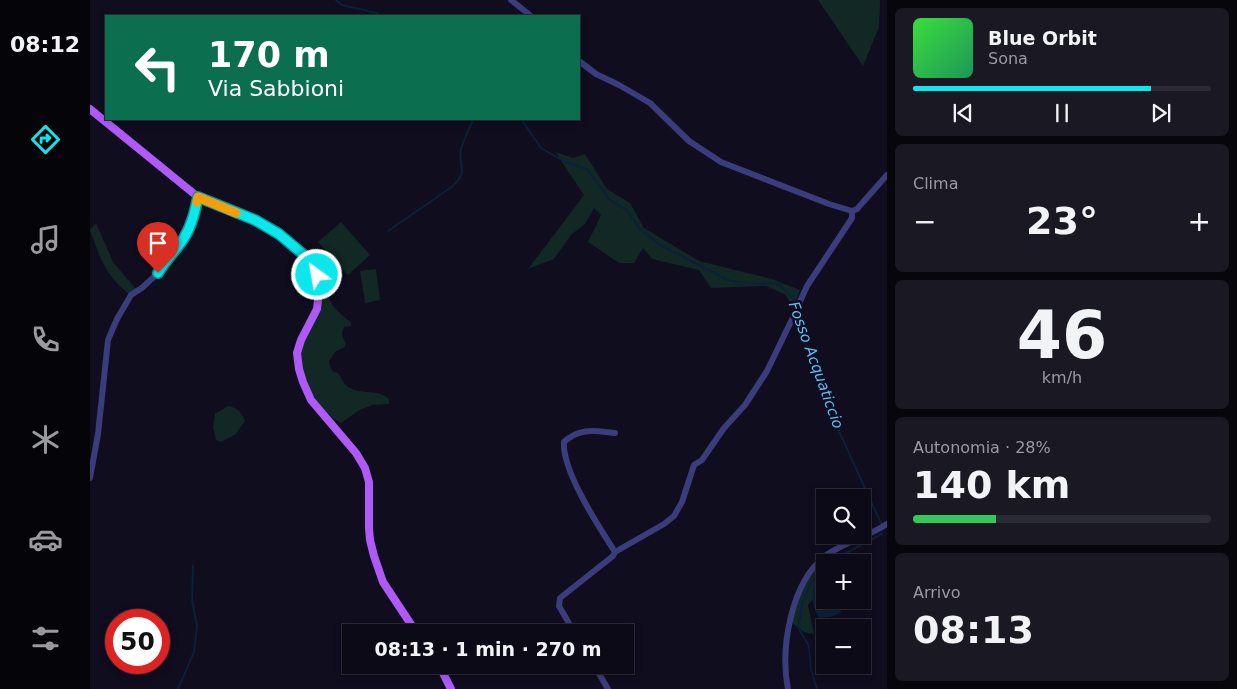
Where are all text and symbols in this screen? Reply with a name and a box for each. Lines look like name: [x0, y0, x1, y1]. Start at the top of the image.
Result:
text: Blue Orbit: [988, 27, 1097, 49]
text: 08:12: [10, 32, 80, 57]
icon: left: [125, 35, 190, 100]
text: 170 m: [208, 35, 330, 75]
text: Sona: [988, 49, 1028, 68]
text: Via Sabbioni: [208, 76, 344, 101]
icon: previous: [949, 99, 977, 127]
icon: pause: [1048, 99, 1076, 127]
icon: next: [1147, 99, 1175, 127]
icon: directions: [28, 122, 63, 157]
text: Clima: [913, 174, 958, 193]
text: 23°: [1026, 199, 1098, 243]
text: −: [913, 205, 936, 238]
text: +: [1188, 205, 1211, 238]
icon: music: [28, 222, 63, 257]
pin: [137, 222, 179, 273]
icon: arrive: [144, 229, 172, 257]
position arrow: [290, 248, 342, 300]
text: 46: [1017, 298, 1107, 373]
water label: Fosso Acquaticcio: [785, 299, 847, 431]
icon: phone: [28, 322, 63, 357]
text: km/h: [1042, 368, 1082, 387]
icon: climate: [28, 422, 63, 457]
text: Autonomia · 28%: [913, 438, 1051, 457]
text: 140 km: [913, 463, 1070, 507]
map controls: [816, 489, 871, 674]
button: search: [816, 489, 871, 544]
icon: car: [28, 522, 63, 557]
button: +: [816, 554, 871, 609]
text: Arrivo: [913, 583, 961, 602]
text: 08:13: [913, 608, 1034, 652]
speed limit sign: 50: [105, 609, 170, 674]
button: −: [816, 619, 871, 674]
icon: filters: [28, 621, 63, 656]
text: 08:13 · 1 min · 270 m: [374, 638, 602, 660]

